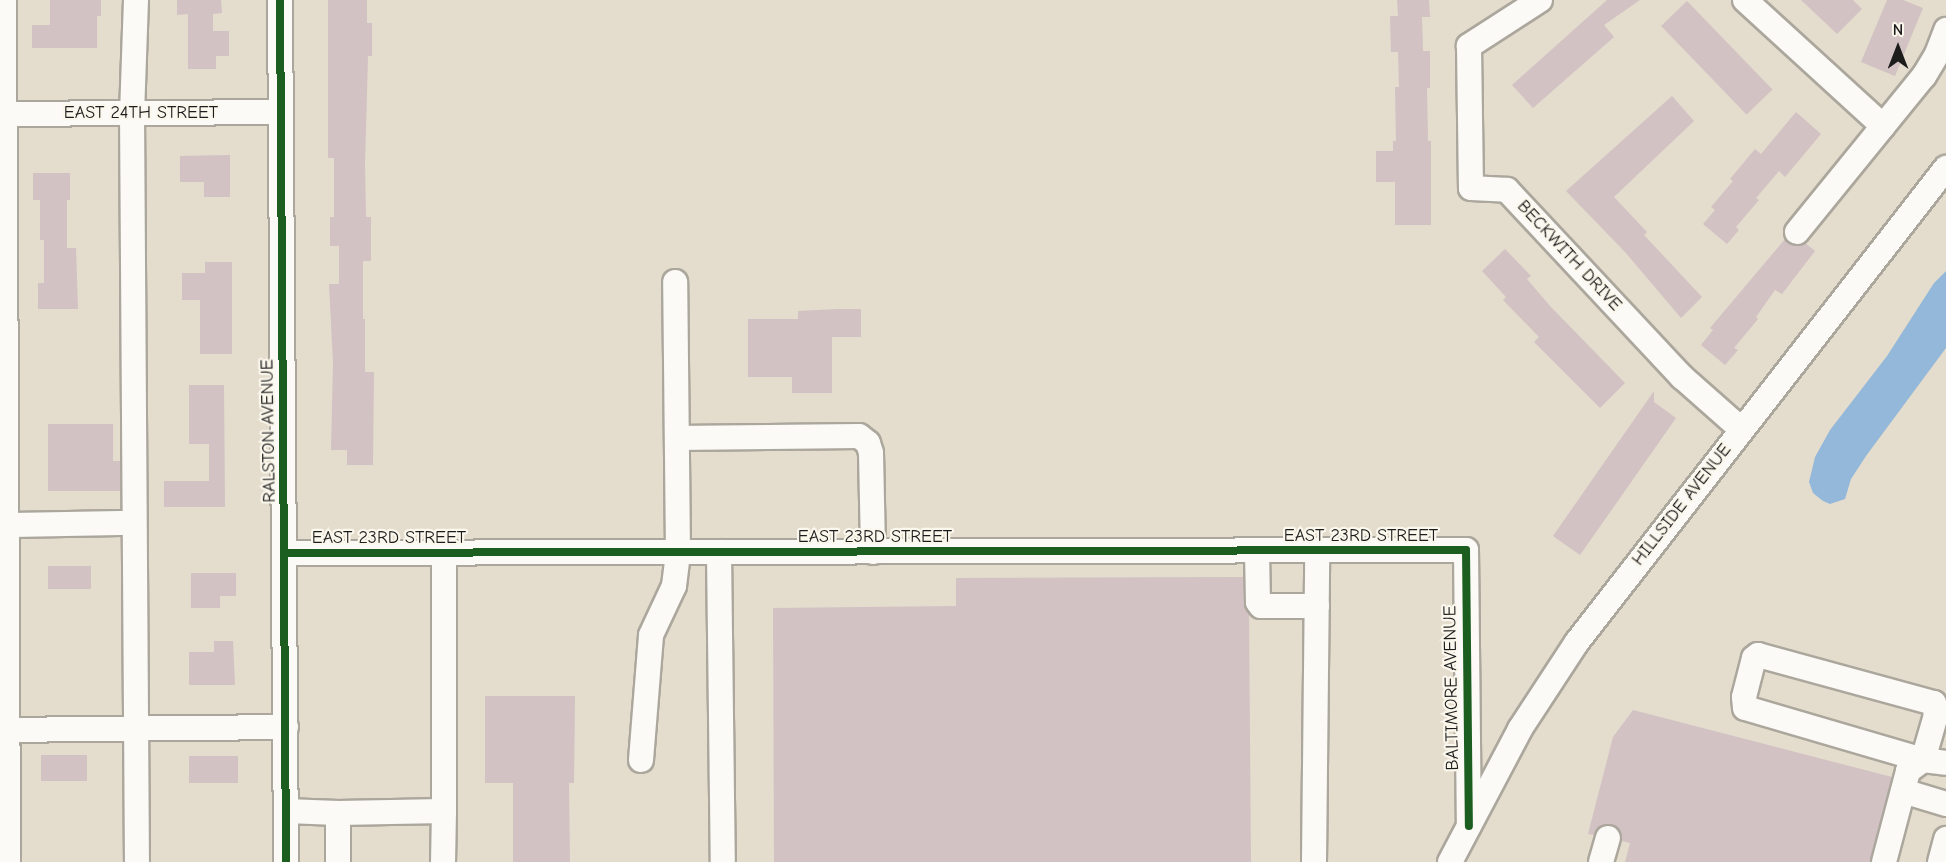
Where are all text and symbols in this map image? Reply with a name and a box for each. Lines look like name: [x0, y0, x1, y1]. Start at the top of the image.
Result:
north arrow: [1868, 18, 1928, 78]
text: N: [1893, 21, 1903, 39]
street label: EAST 24TH STREET: [64, 102, 218, 124]
street label: BECKWITH DRIVE: [1512, 196, 1626, 316]
street label: RALSTON AVENUE: [257, 359, 281, 503]
street label: HILLSIDE AVENUE: [1628, 440, 1736, 570]
street label: EAST 23RD STREET: [1284, 525, 1438, 547]
street label: EAST 23RD STREET: [798, 526, 952, 548]
street label: EAST 23RD STREET: [312, 527, 466, 549]
street label: BALTIMORE AVENUE: [1440, 605, 1464, 771]

